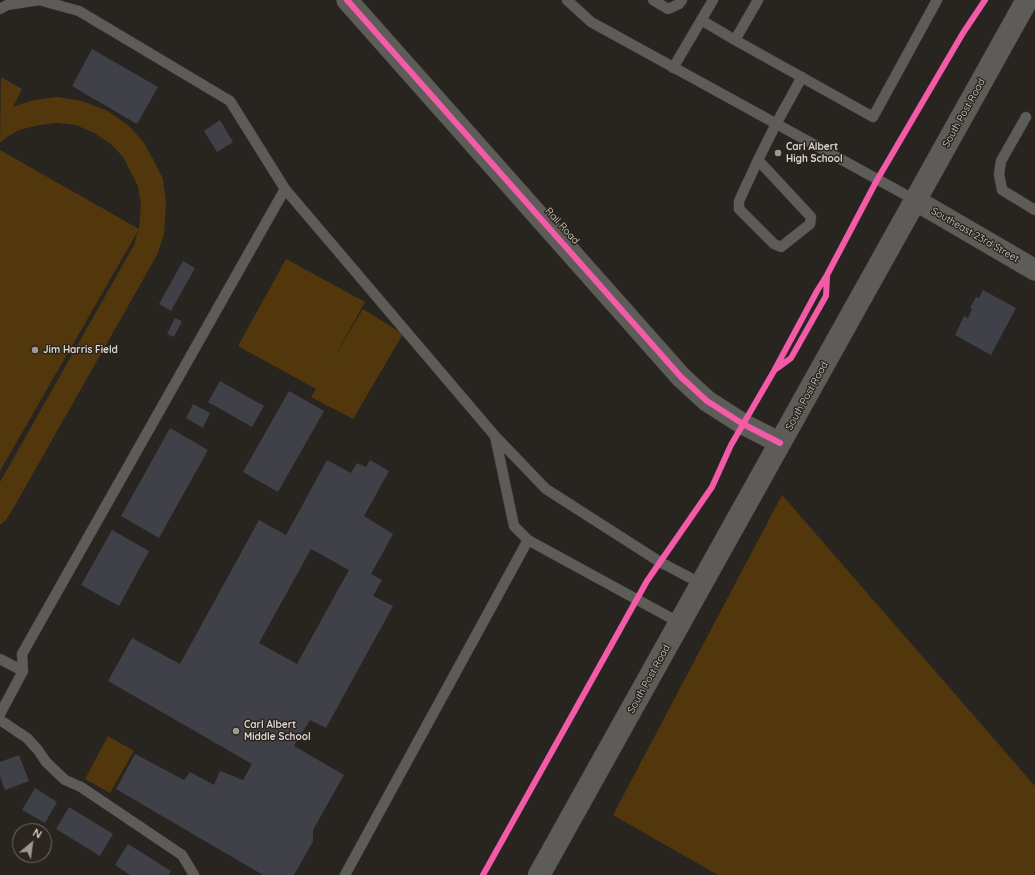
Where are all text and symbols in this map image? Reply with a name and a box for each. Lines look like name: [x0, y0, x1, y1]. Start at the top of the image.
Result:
street label: South Post Road: [940, 77, 988, 149]
place label: Carl Albert High School: [786, 141, 843, 164]
marker: Carl Albert High School: [773, 148, 783, 158]
street label: Rail Road: [543, 205, 581, 247]
street label: Southeast 23rd Street: [929, 205, 1021, 265]
place label: Jim Harris Field: [43, 344, 118, 356]
marker: Jim Harris Field: [30, 345, 40, 355]
street label: South Post Road: [783, 360, 831, 432]
street label: South Post Road: [625, 643, 673, 715]
place label: Carl Albert Middle School: [244, 719, 311, 742]
marker: Carl Albert Middle School: [231, 726, 241, 736]
north arrow: [12, 823, 52, 863]
text: N: [30, 825, 44, 841]

